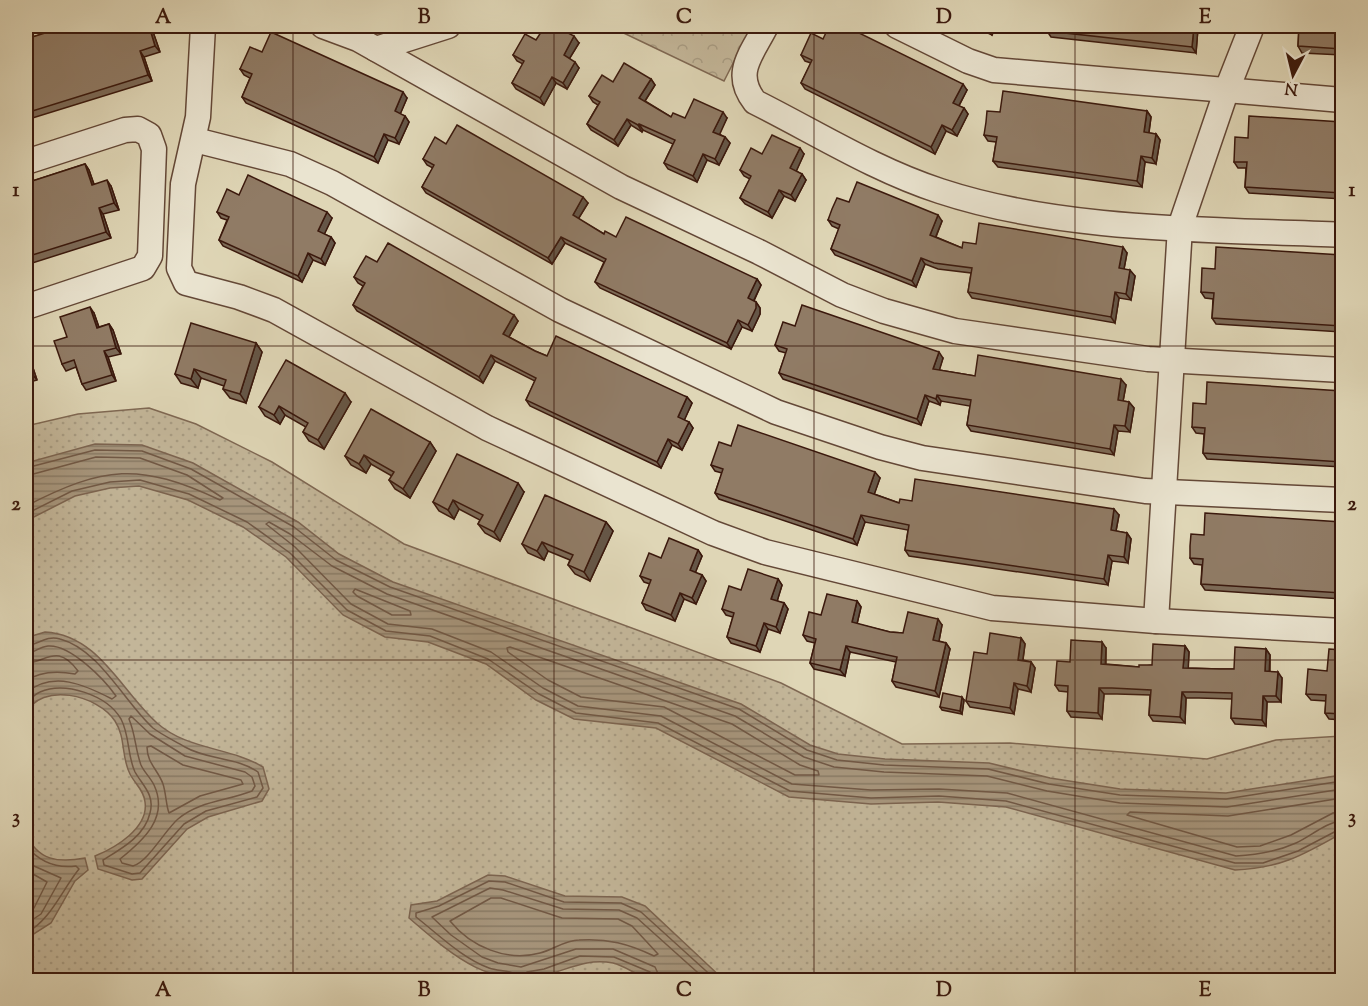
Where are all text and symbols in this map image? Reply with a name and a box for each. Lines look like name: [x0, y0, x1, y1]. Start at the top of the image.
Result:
text: A: [155, 4, 172, 33]
text: B: [418, 4, 431, 33]
text: C: [676, 4, 692, 33]
text: D: [936, 4, 952, 33]
text: E: [1199, 4, 1212, 33]
north arrow: [1263, 45, 1323, 105]
text: N: [1284, 75, 1299, 100]
text: 1: [13, 177, 20, 206]
text: 1: [1349, 177, 1356, 206]
text: 2: [11, 491, 21, 520]
text: 2: [1347, 491, 1357, 520]
text: 3: [12, 804, 20, 833]
text: 3: [1348, 804, 1356, 833]
text: A: [155, 977, 172, 1006]
text: B: [418, 977, 431, 1006]
text: C: [676, 977, 692, 1006]
text: D: [936, 977, 952, 1006]
text: E: [1199, 977, 1212, 1006]

